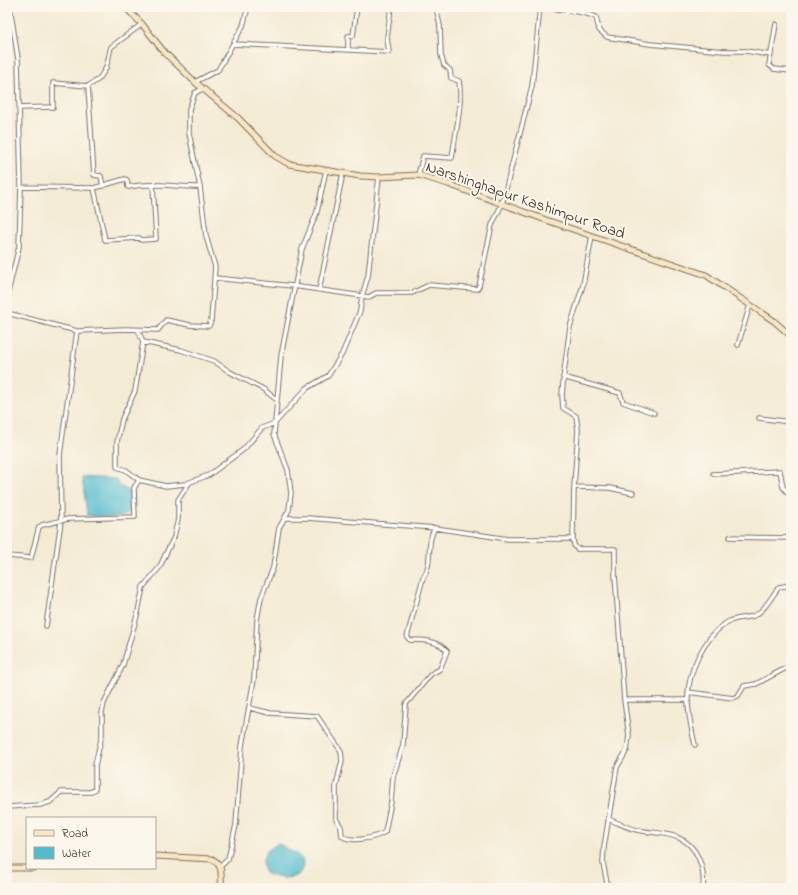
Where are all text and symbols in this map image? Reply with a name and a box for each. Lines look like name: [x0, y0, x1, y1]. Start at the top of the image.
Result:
street label: Narshinghapur Kashimpur Road: [422, 155, 628, 246]
legend: [26, 817, 156, 869]
text: Road: [62, 825, 88, 843]
text: Water: [62, 845, 91, 863]

